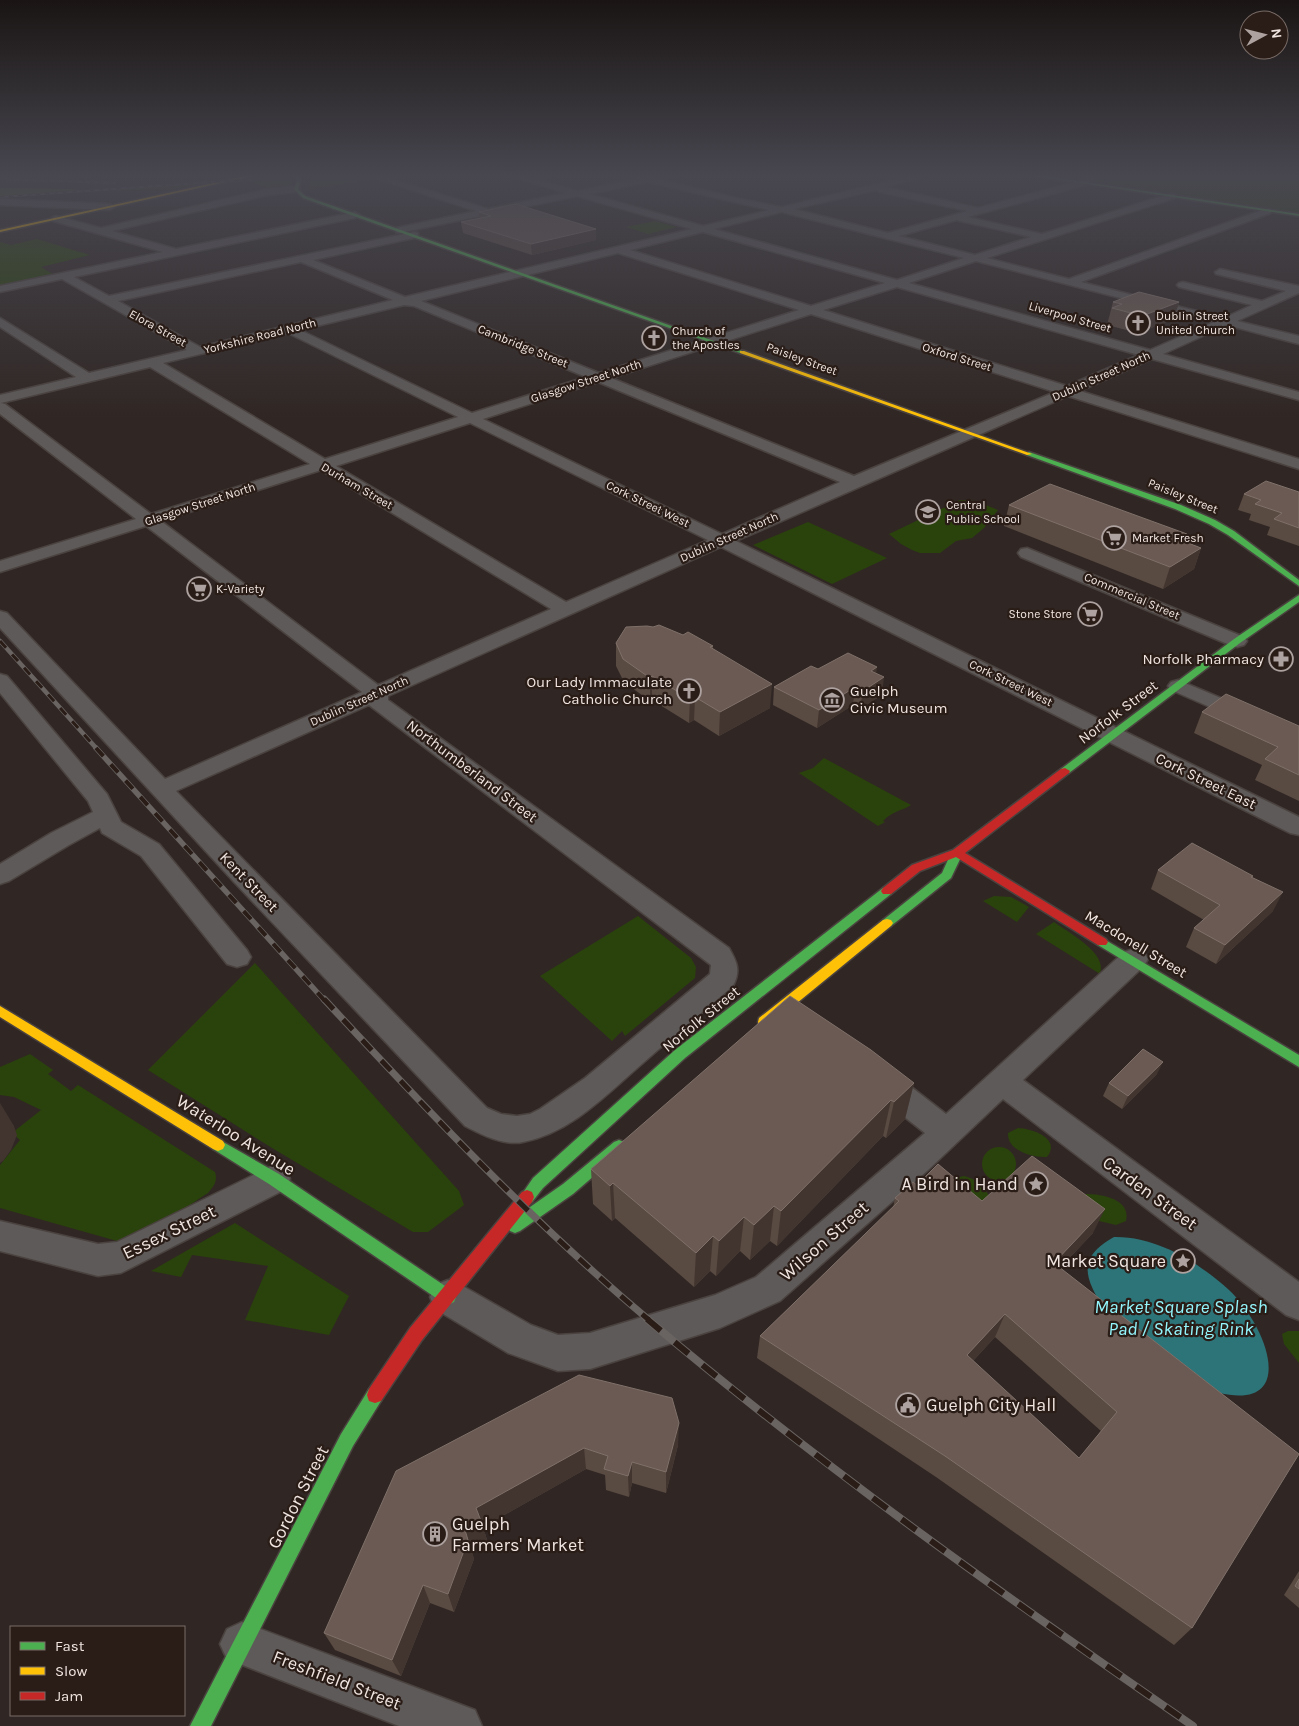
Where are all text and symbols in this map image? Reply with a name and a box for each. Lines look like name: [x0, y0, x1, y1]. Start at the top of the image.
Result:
north arrow: [1239, 10, 1289, 60]
text: N: [1267, 27, 1285, 39]
street label: Liverpool Street: [1027, 299, 1113, 336]
street label: Elora Street: [127, 307, 190, 350]
place label: Dublin Street United Church: [1156, 309, 1235, 337]
church icon: Dublin Street United Church: [1125, 310, 1151, 336]
street label: Yorkshire Road North: [202, 315, 318, 357]
street label: Cambridge Street: [476, 322, 571, 371]
place label: Church of the Apostles: [672, 324, 740, 352]
church icon: Church of the Apostles: [641, 325, 667, 351]
street label: Paisley Street: [765, 340, 840, 378]
street label: Oxford Street: [921, 340, 994, 374]
street label: Dublin Street North: [1050, 348, 1152, 404]
street label: Glasgow Street North: [529, 356, 643, 406]
street label: Durham Street: [319, 460, 396, 512]
street label: Paisley Street: [1146, 476, 1220, 517]
street label: Cork Street West: [604, 478, 692, 530]
street label: Glasgow Street North: [143, 479, 257, 529]
place label: Central Public School: [946, 498, 1020, 526]
school or university icon: Central Public School: [915, 499, 941, 525]
street label: Dublin Street North: [678, 509, 780, 565]
supermarket icon: Market Fresh: [1101, 525, 1127, 551]
place label: Market Fresh: [1132, 531, 1204, 545]
street label: Commercial Street: [1082, 570, 1182, 623]
supermarket icon: K-Variety: [186, 576, 212, 602]
place label: K-Variety: [216, 582, 265, 596]
supermarket icon: Stone Store: [1077, 601, 1103, 627]
place label: Stone Store: [1009, 607, 1072, 621]
pharmacy icon: Norfolk Pharmacy: [1268, 646, 1294, 672]
place label: Norfolk Pharmacy: [1143, 650, 1264, 668]
street label: Cork Street West: [967, 657, 1055, 709]
street label: Dublin Street North: [308, 673, 410, 729]
place label: Our Lady Immaculate Catholic Church: [526, 673, 672, 708]
street label: Norfolk Street: [1075, 676, 1161, 748]
church icon: Our Lady Immaculate Catholic Church: [676, 678, 702, 704]
place label: Guelph Civic Museum: [850, 682, 947, 717]
museum icon: Guelph Civic Museum: [819, 687, 845, 713]
street label: Northumberland Street: [403, 716, 541, 826]
street label: Cork Street East: [1153, 749, 1260, 813]
street label: Kent Street: [216, 848, 282, 916]
street label: Macdonell Street: [1082, 906, 1191, 982]
street label: Norfolk Street: [659, 982, 744, 1056]
street label: Waterloo Avenue: [172, 1090, 300, 1180]
street label: Carden Street: [1098, 1151, 1202, 1235]
place icon: A Bird in Hand: [1023, 1171, 1049, 1197]
place label: A Bird in Hand: [901, 1173, 1018, 1195]
street label: Wilson Street: [775, 1196, 873, 1285]
street label: Essex Street: [119, 1200, 219, 1264]
place icon: Market Square: [1170, 1248, 1196, 1274]
place label: Market Square: [1046, 1250, 1166, 1272]
water label: Market Square Splash Pad / Skating Rink: [1094, 1296, 1268, 1340]
public building icon: Guelph City Hall: [895, 1392, 921, 1418]
place label: Guelph City Hall: [926, 1394, 1056, 1416]
street label: Gordon Street: [263, 1441, 334, 1552]
place label: Guelph Farmers' Market: [452, 1513, 584, 1556]
building icon: Guelph Farmers' Market: [422, 1521, 448, 1547]
legend: [10, 1626, 185, 1716]
text: Fast: [55, 1637, 85, 1655]
street label: Freshfield Street: [270, 1645, 404, 1715]
text: Slow: [55, 1662, 87, 1680]
text: Jam: [55, 1687, 83, 1705]

